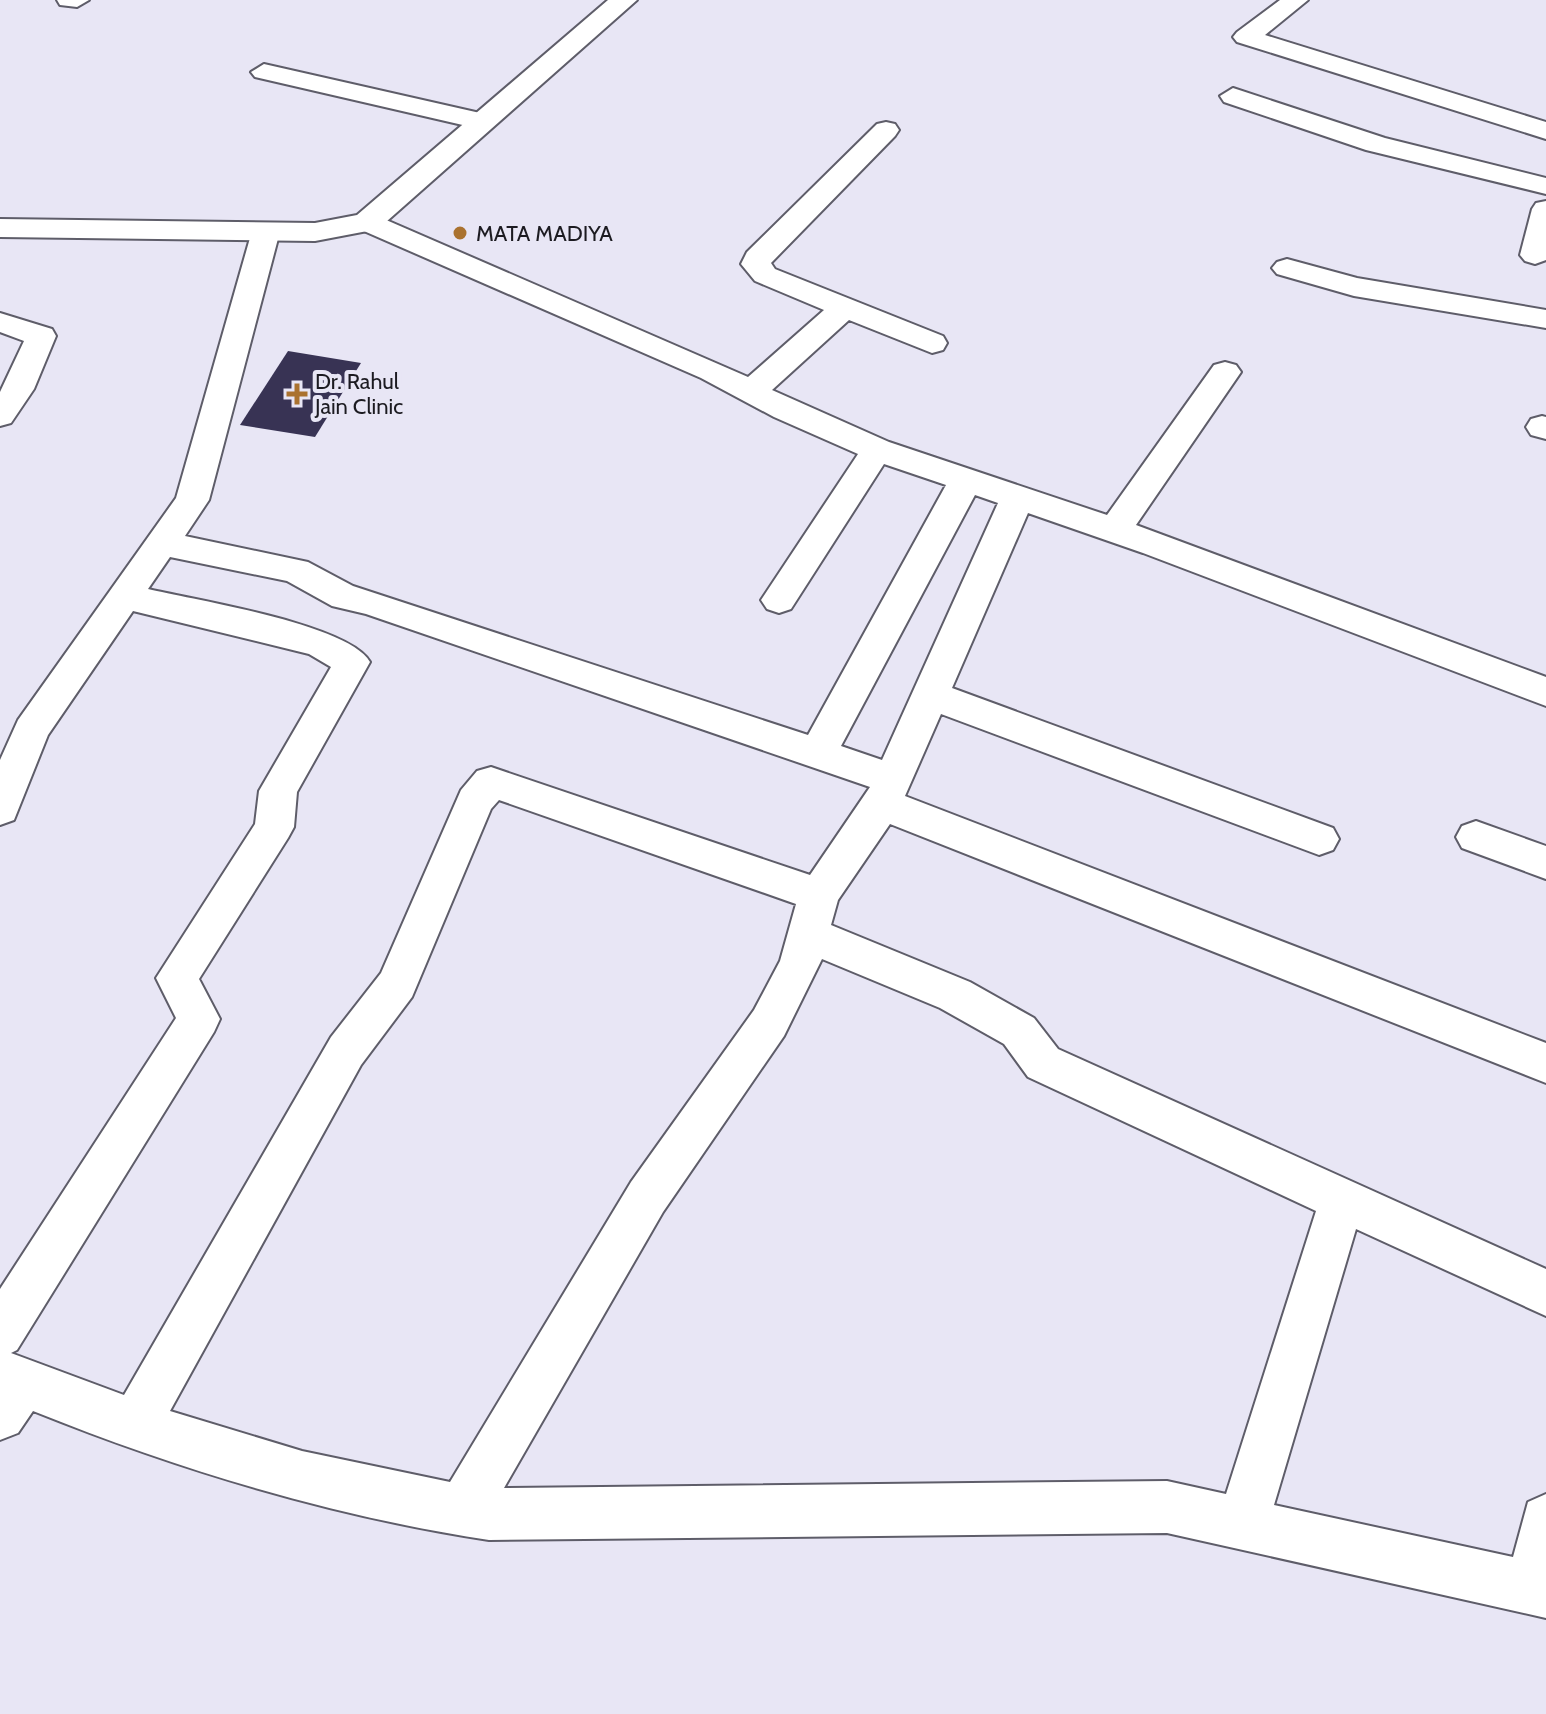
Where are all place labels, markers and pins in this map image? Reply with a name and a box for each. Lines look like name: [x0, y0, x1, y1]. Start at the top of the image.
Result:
place label: MATA MADIYA: [476, 220, 613, 247]
marker: MATA MADIYA: [451, 224, 469, 242]
place label: Dr. Rahul Jain Clinic: [314, 368, 403, 420]
marker: Dr. Rahul Jain Clinic: [286, 383, 308, 405]

